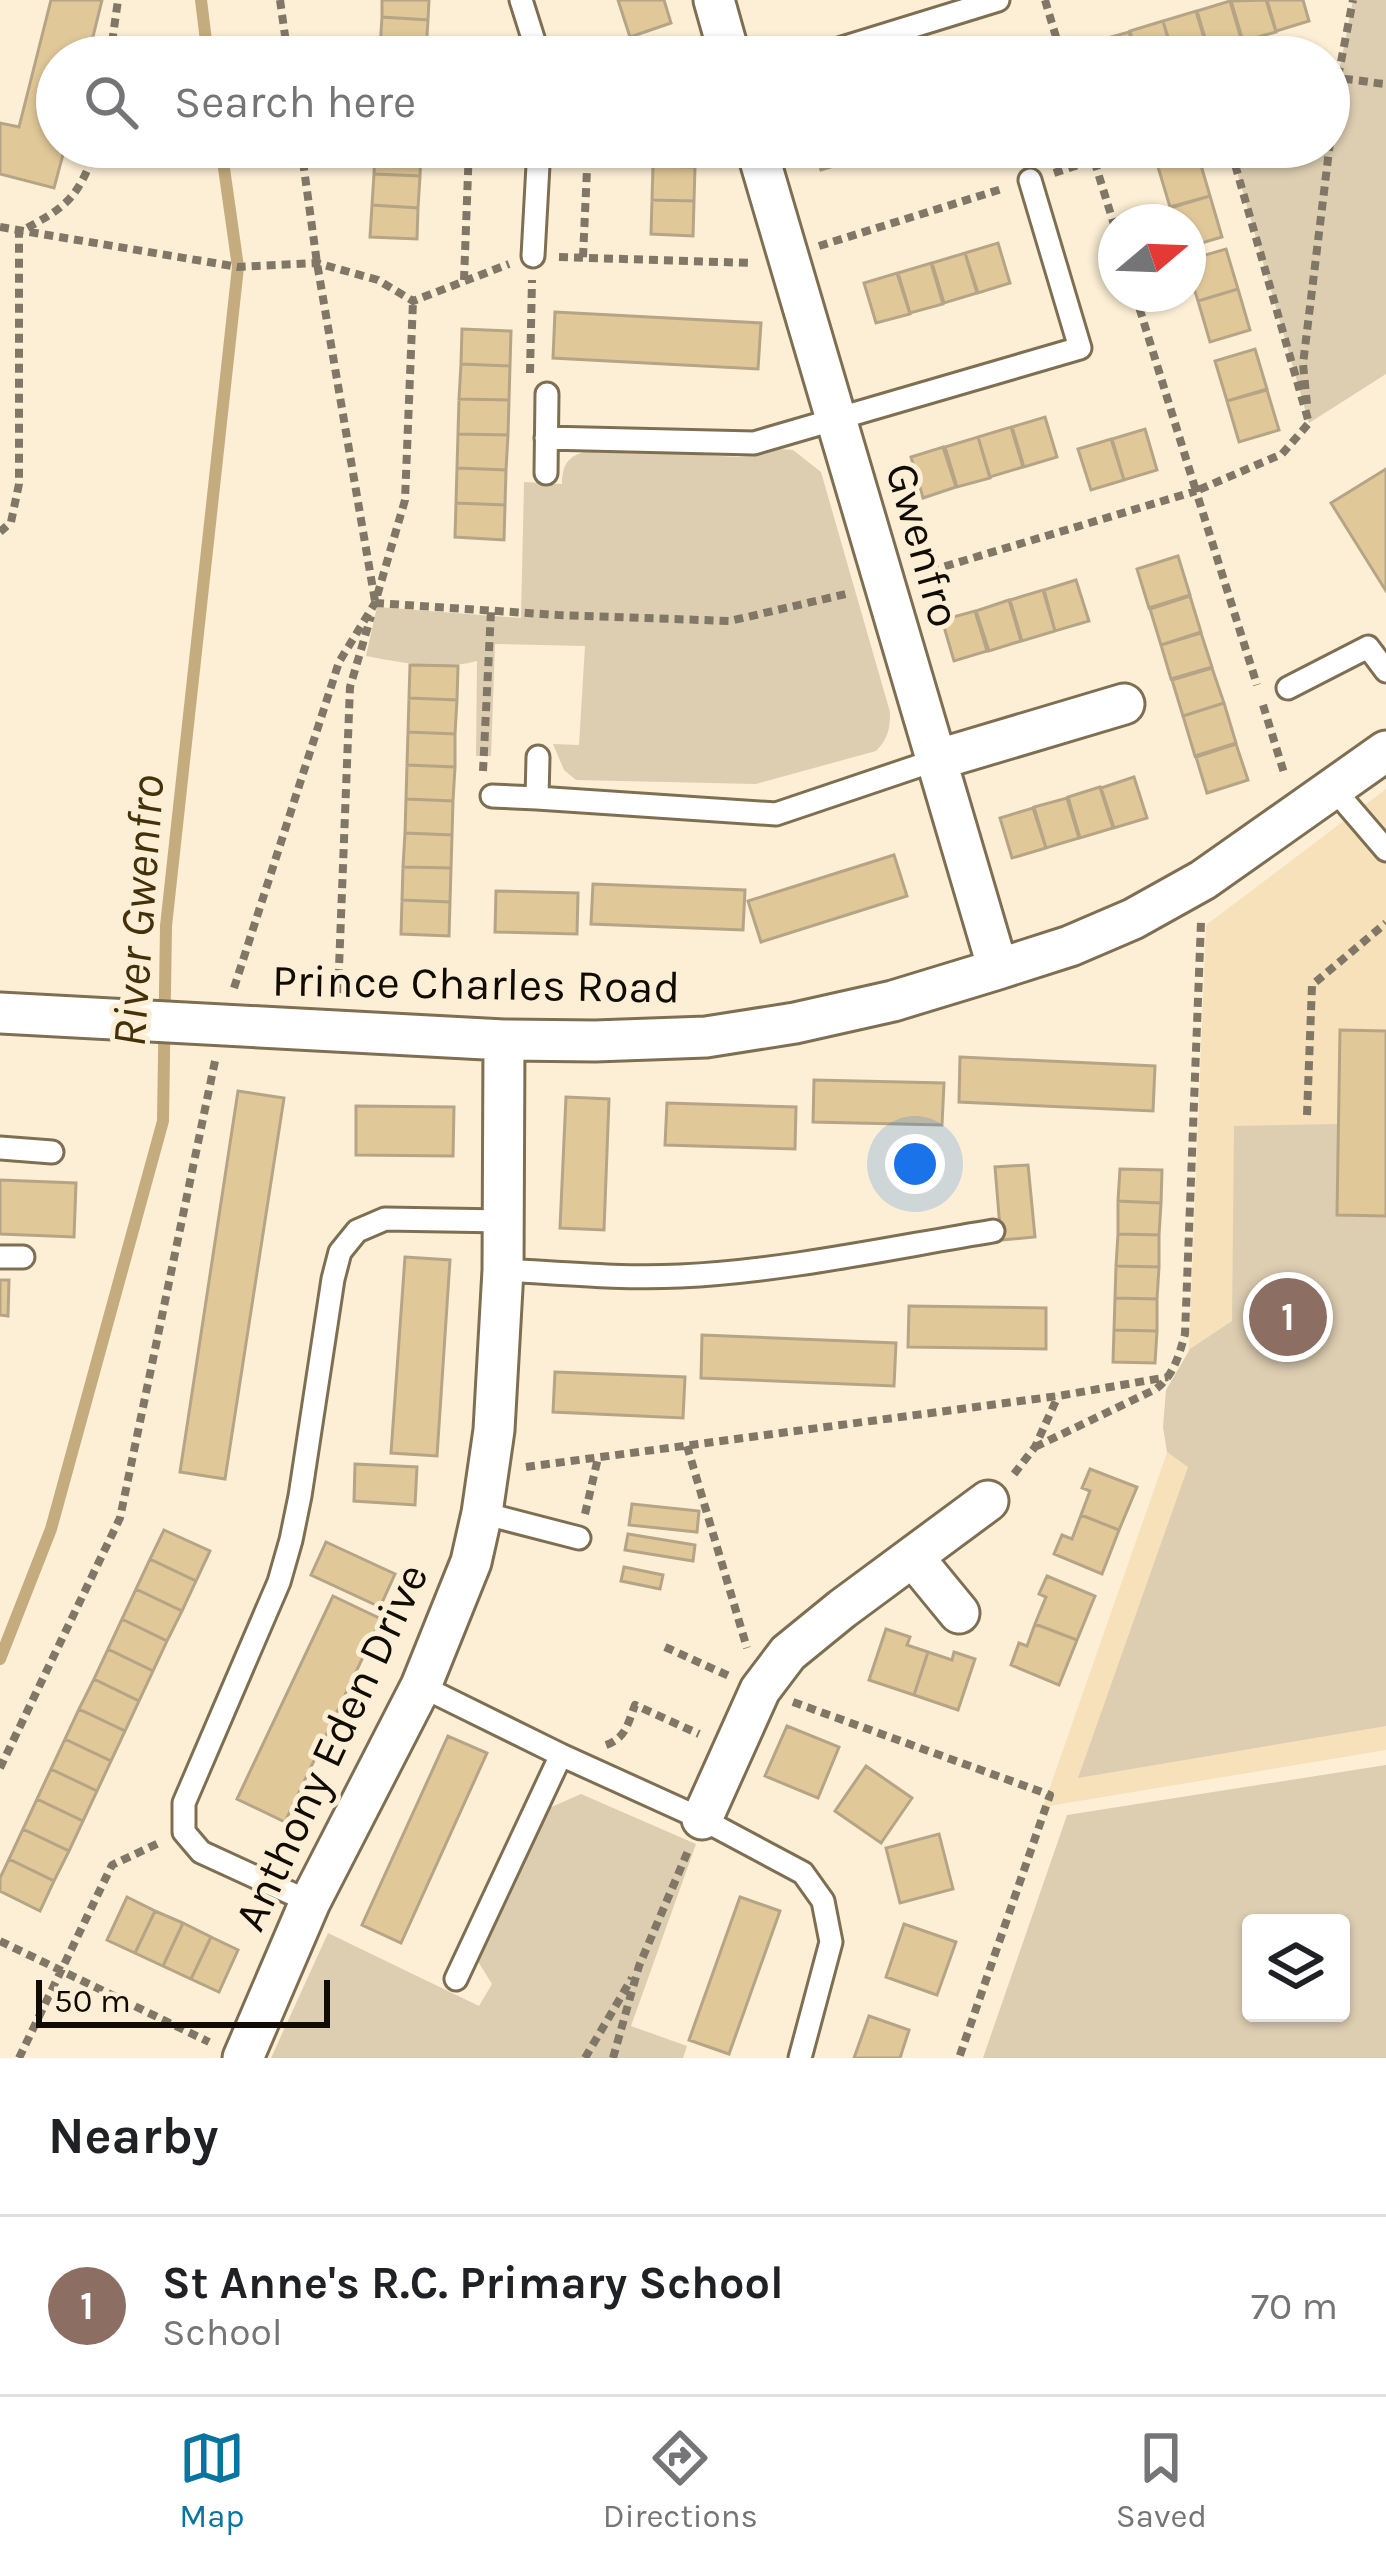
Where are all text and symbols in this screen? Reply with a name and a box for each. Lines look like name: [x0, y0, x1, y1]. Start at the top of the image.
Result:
search box: [36, 36, 1350, 168]
icon: search: [78, 69, 144, 135]
text: Search here: [174, 76, 416, 128]
north arrow: [1098, 204, 1206, 312]
street label: Gwenfro: [875, 457, 971, 633]
water label: River Gwenfro: [101, 773, 175, 1049]
street label: Prince Charles Road: [271, 954, 681, 1014]
your location: [885, 1134, 945, 1194]
pin: 1: [1249, 1272, 1327, 1362]
street label: Anthony Eden Drive: [223, 1555, 440, 1939]
map controls: [1242, 1914, 1350, 2022]
button: layers: [1242, 1914, 1350, 2022]
scale bar: [36, 1974, 330, 2027]
text: 50 m: [54, 1982, 131, 2020]
text: Nearby: [48, 2106, 218, 2166]
text: St Anne's R.C. Primary School: [162, 2257, 784, 2309]
text: 1: [80, 2283, 94, 2329]
text: 70 m: [1251, 2283, 1338, 2329]
text: School: [162, 2309, 283, 2355]
tab: Map: [179, 2425, 245, 2535]
tab: Directions: [603, 2425, 758, 2535]
tab: Saved: [1116, 2425, 1207, 2535]

